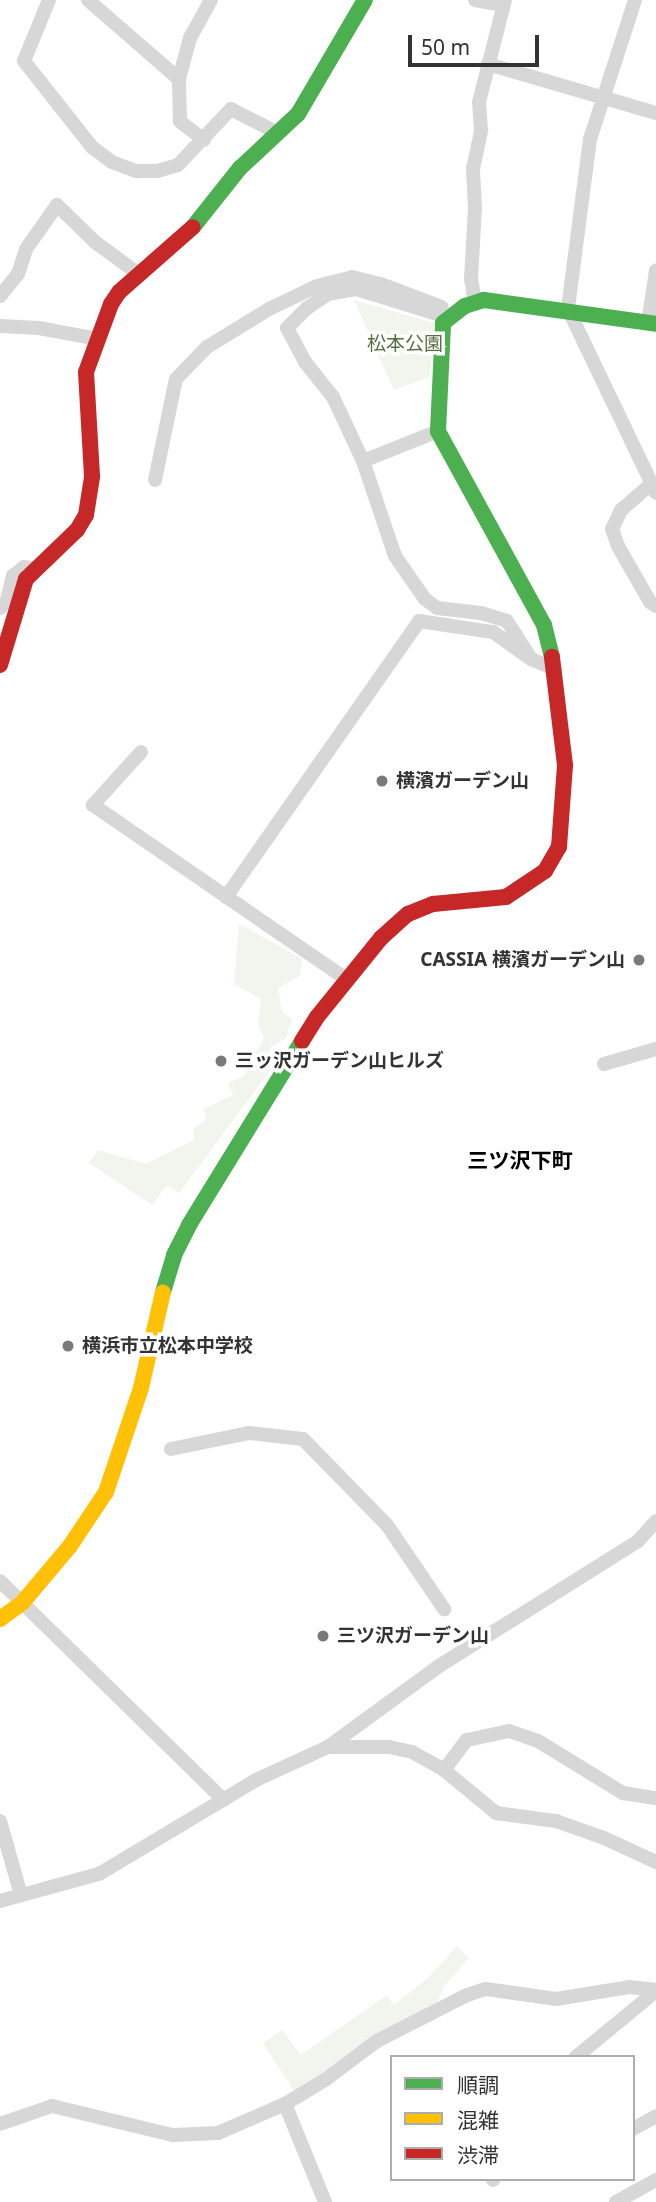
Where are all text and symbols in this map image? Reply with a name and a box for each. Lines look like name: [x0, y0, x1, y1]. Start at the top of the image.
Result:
scale bar: [411, 21, 542, 65]
text: 50 m: [421, 33, 470, 61]
park label: 松本公園: [367, 333, 443, 355]
place label: 横濱ガーデン山: [396, 770, 529, 792]
marker: 横濱ガーデン山: [374, 773, 390, 789]
place label: CASSIA 横濱ガーデン山: [420, 949, 625, 971]
marker: CASSIA 横濱ガーデン山: [631, 952, 647, 968]
place label: 三ッ沢ガーデン山ヒルズ: [235, 1050, 444, 1072]
marker: 三ッ沢ガーデン山ヒルズ: [213, 1053, 229, 1069]
district label: 三ツ沢下町: [468, 1147, 572, 1173]
place label: 横浜市立松本中学校: [82, 1335, 253, 1357]
marker: 横浜市立松本中学校: [60, 1338, 76, 1354]
place label: 三ツ沢ガーデン山: [337, 1625, 489, 1647]
marker: 三ツ沢ガーデン山: [315, 1628, 331, 1644]
legend: [390, 2055, 635, 2181]
text: 順調: [457, 2071, 499, 2099]
text: 混雑: [457, 2106, 499, 2134]
text: 渋滞: [457, 2141, 499, 2169]

